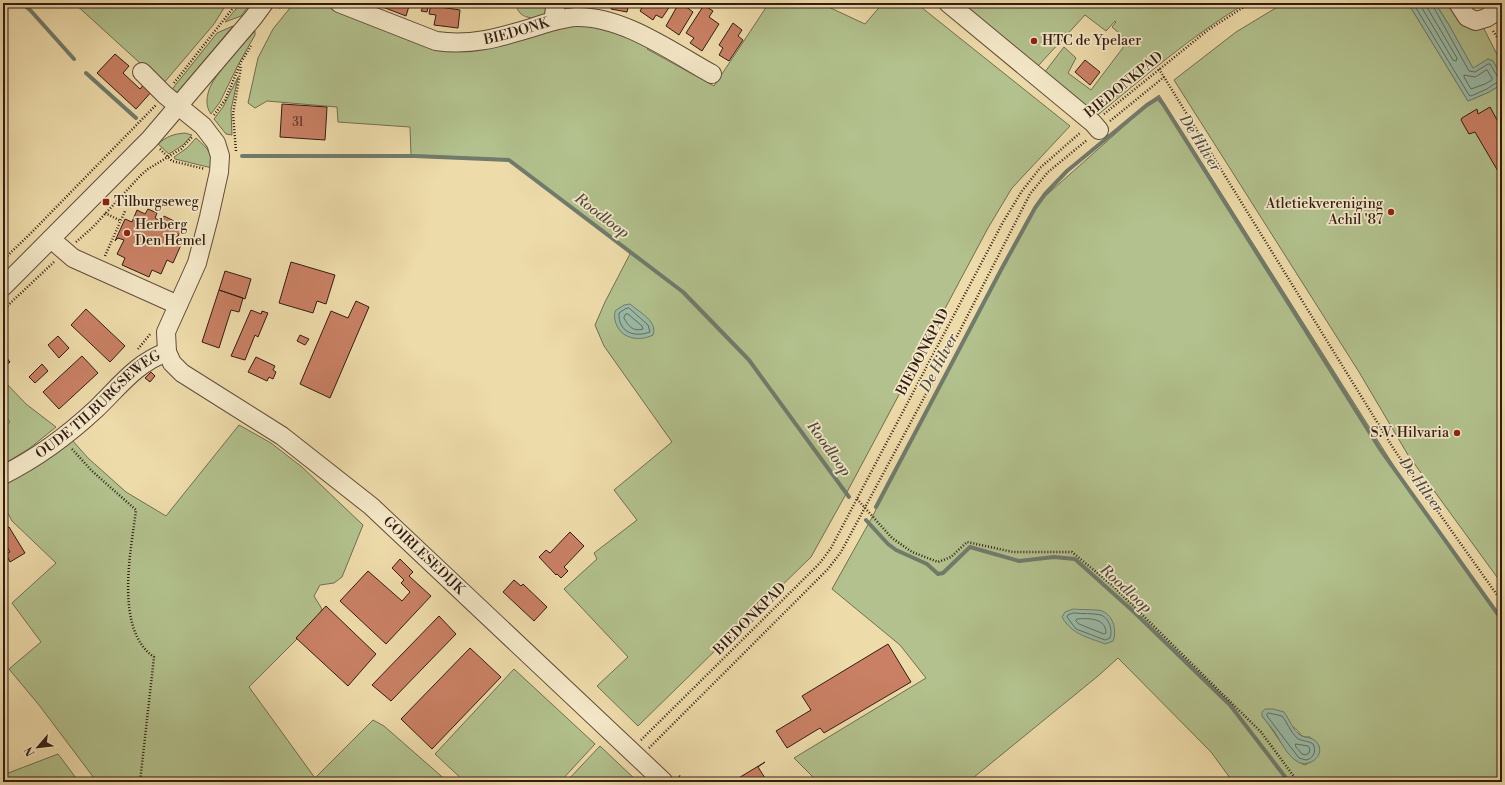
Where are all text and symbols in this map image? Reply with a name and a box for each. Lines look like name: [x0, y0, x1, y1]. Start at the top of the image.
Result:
street label: BIEDONK: [481, 13, 552, 49]
place label: HTC de Ypelaer: [1042, 32, 1141, 50]
marker: HTC de Ypelaer: [1029, 36, 1039, 46]
street label: BIEDONKPAD: [1080, 48, 1167, 123]
water label: De Hilver: [1175, 110, 1225, 175]
house number: 31: [292, 115, 305, 130]
water label: Roodloop: [570, 189, 633, 243]
place label: Tilburgseweg: [114, 193, 199, 211]
place label: Atletiekvereniging Achil '87: [1265, 195, 1384, 229]
marker: Tilburgseweg: [101, 197, 111, 207]
marker: Atletiekvereniging Achil '87: [1386, 207, 1396, 217]
place label: Herberg Den Hemel: [135, 216, 206, 250]
marker: Herberg Den Hemel: [122, 228, 132, 238]
street label: BIEDONKPAD: [892, 305, 953, 399]
water label: De Hilver: [915, 330, 963, 396]
street label: OUDE TILBURGSEWEG: [32, 347, 164, 463]
water label: Roodloop: [802, 417, 855, 480]
place label: S.V. Hilvaria: [1371, 424, 1450, 442]
marker: S.V. Hilvaria: [1452, 428, 1462, 438]
water label: De Hilver: [1394, 453, 1448, 517]
street label: GOIRLESEDIJK: [379, 513, 469, 599]
water label: Roodloop: [1095, 560, 1156, 617]
street label: BIEDONKPAD: [709, 579, 790, 660]
north arrow: [18, 727, 58, 767]
text: N: [22, 744, 38, 758]

